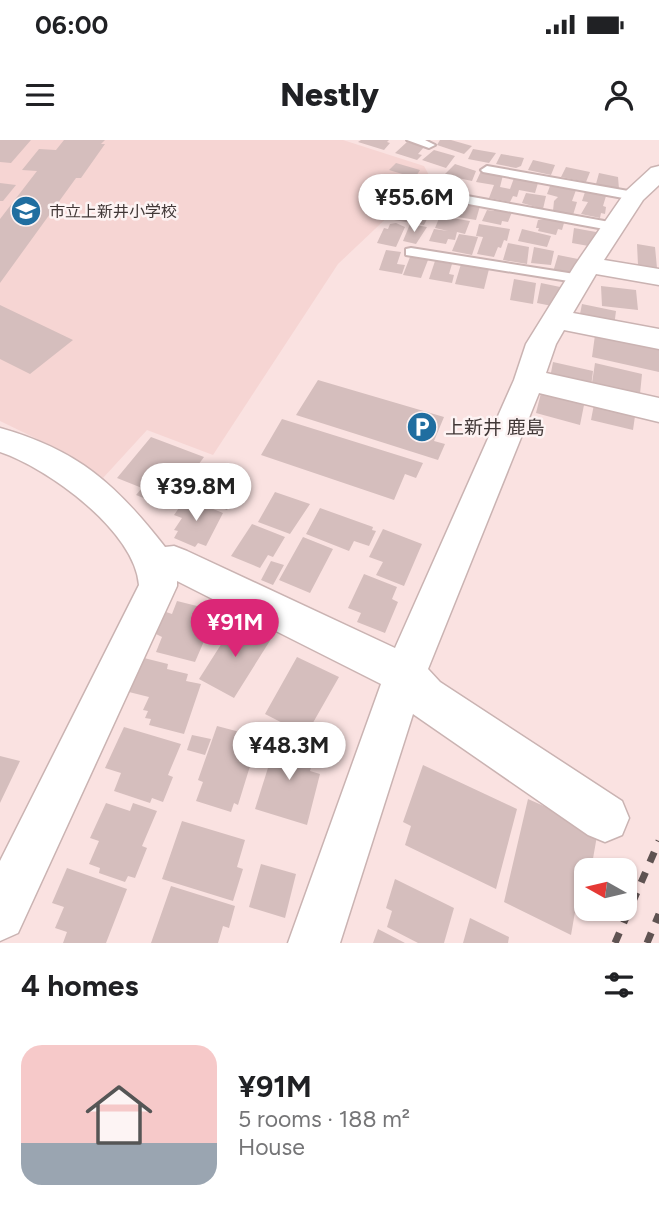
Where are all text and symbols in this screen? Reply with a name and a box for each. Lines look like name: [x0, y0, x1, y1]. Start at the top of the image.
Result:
text: 06:00: [35, 9, 108, 41]
icon: menu: [21, 76, 59, 114]
text: Nestly: [280, 76, 379, 114]
icon: person: [600, 76, 638, 114]
pin: ¥55.6M: [357, 174, 471, 234]
text: ¥55.6M: [374, 183, 454, 211]
school or university icon: 市立上新井小学校: [9, 194, 43, 228]
place label: 市立上新井小学校: [49, 202, 177, 221]
parking icon: 上新井 鹿島: [405, 410, 439, 444]
place label: 上新井 鹿島: [445, 416, 545, 439]
pin: ¥39.8M: [139, 464, 253, 523]
text: ¥39.8M: [156, 472, 236, 500]
pin: ¥91M: [194, 600, 276, 659]
text: ¥91M: [207, 608, 263, 636]
pin: ¥48.3M: [232, 722, 346, 782]
text: ¥48.3M: [249, 731, 329, 759]
north arrow: [574, 858, 637, 920]
map controls: [574, 858, 637, 921]
icon: filters: [600, 966, 638, 1004]
text: 4 homes: [21, 967, 138, 1004]
text: ¥91M: [238, 1068, 312, 1105]
icon: home: [77, 1073, 161, 1157]
text: 5 rooms · 188 m²: [238, 1105, 410, 1133]
text: House: [238, 1133, 305, 1161]

